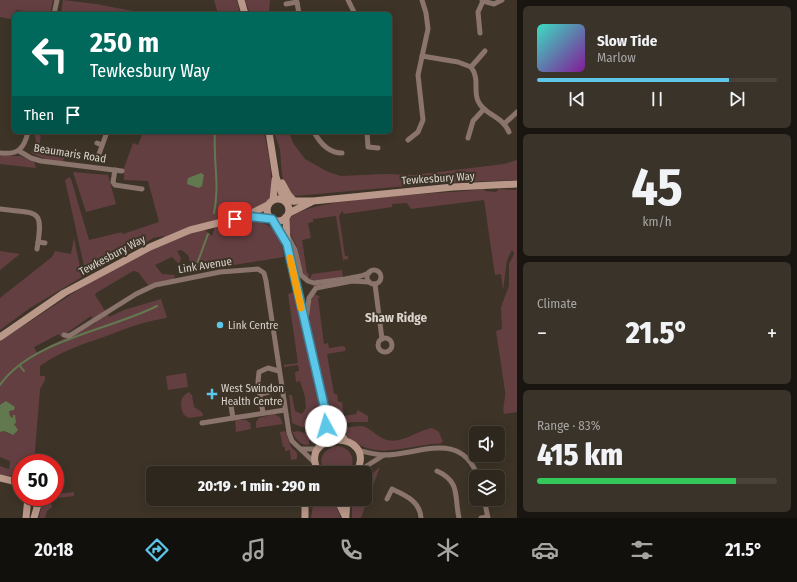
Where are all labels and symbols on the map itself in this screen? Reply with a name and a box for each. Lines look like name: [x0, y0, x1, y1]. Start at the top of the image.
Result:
street label: Beaumaris Road: [33, 141, 107, 166]
street label: Tewkesbury Way: [401, 169, 475, 188]
pin: [218, 202, 252, 236]
street label: Tewkesbury Way: [77, 232, 148, 278]
street label: Link Avenue: [177, 255, 233, 276]
district label: Shaw Ridge: [365, 310, 427, 325]
place label: Link Centre: [228, 319, 278, 332]
marker: Link Centre: [215, 320, 225, 330]
place label: West Swindon Health Centre: [221, 382, 284, 408]
marker: West Swindon Health Centre: [206, 388, 218, 400]
position arrow: [305, 405, 347, 447]
speed limit sign: 50: [12, 454, 64, 506]

